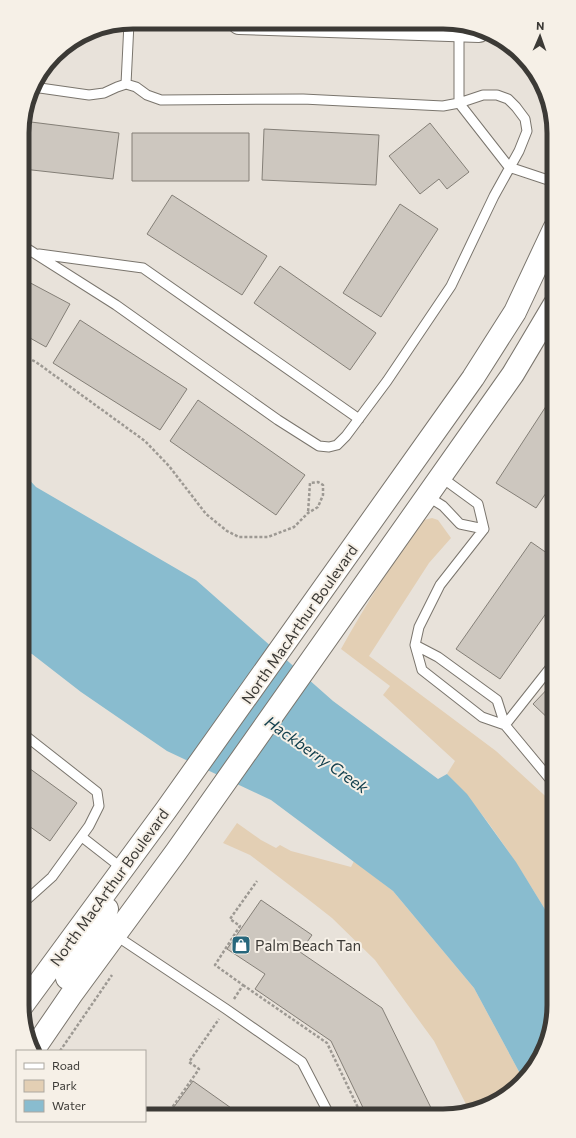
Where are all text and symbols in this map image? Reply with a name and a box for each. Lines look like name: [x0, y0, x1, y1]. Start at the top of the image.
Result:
north arrow: [520, 16, 560, 56]
text: N: [536, 19, 545, 32]
street label: North MacArthur Boulevard: [237, 541, 361, 707]
water label: Hackberry Creek: [262, 711, 373, 797]
street label: North MacArthur Boulevard: [46, 805, 172, 969]
shop icon: Palm Beach Tan: [230, 934, 252, 956]
place label: Palm Beach Tan: [255, 936, 361, 954]
legend: [16, 1050, 146, 1122]
text: Road: [52, 1058, 80, 1072]
text: Park: [52, 1078, 78, 1092]
text: Water: [52, 1098, 86, 1112]

